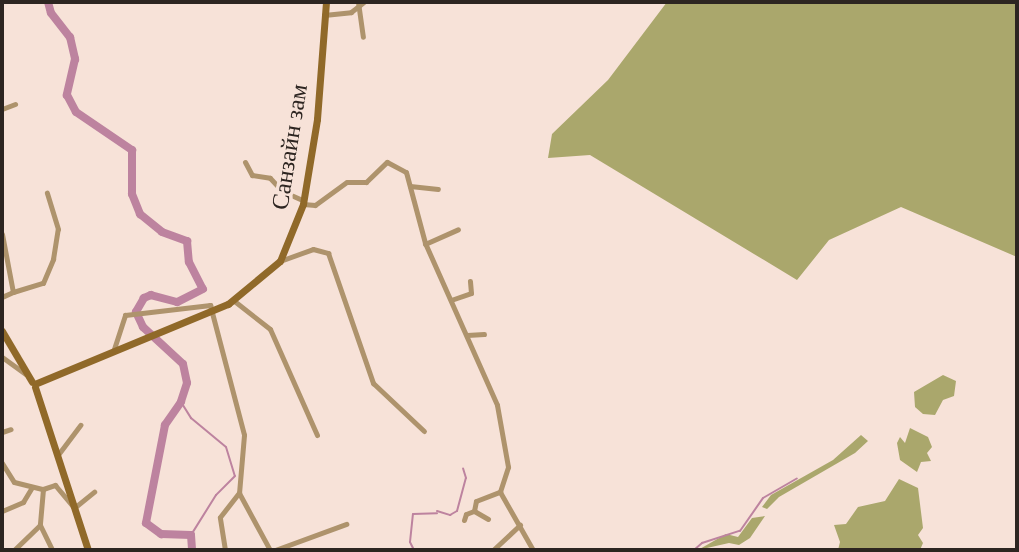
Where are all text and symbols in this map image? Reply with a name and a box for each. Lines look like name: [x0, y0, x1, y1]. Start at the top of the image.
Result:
street label: Санзайн зам: [266, 82, 314, 212]

